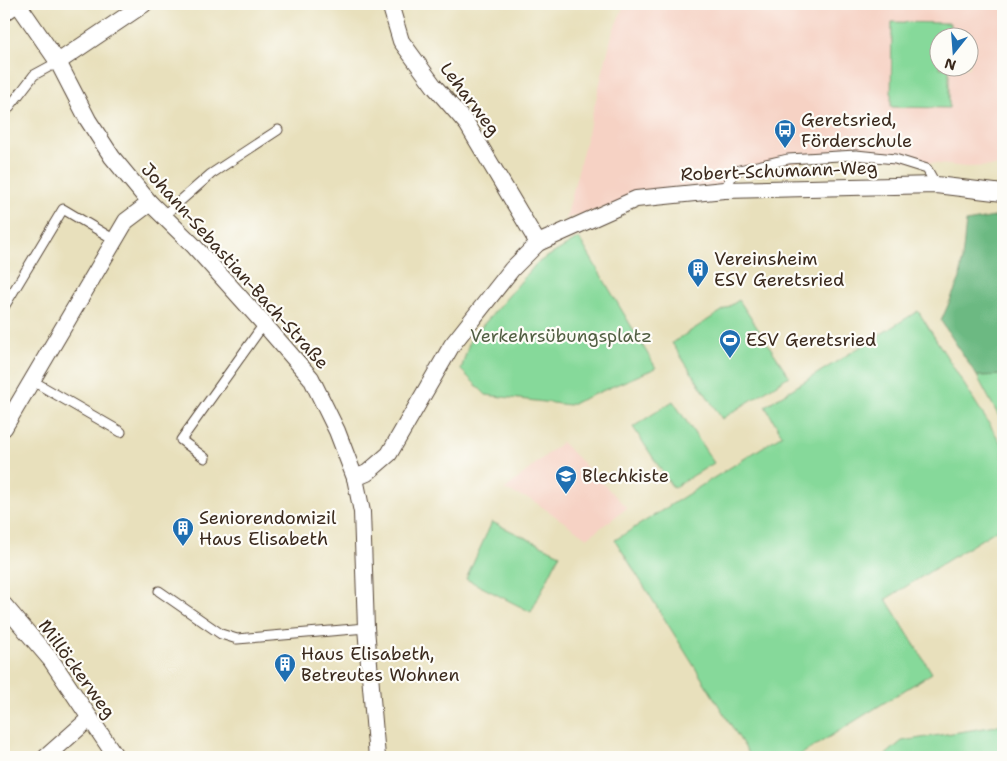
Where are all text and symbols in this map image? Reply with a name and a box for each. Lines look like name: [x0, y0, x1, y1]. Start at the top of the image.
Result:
north arrow: [930, 28, 980, 78]
text: N: [942, 54, 958, 75]
street label: Leharweg: [434, 57, 506, 141]
place label: Geretsried, Förderschule: [801, 108, 912, 153]
bus stop icon: Geretsried, Förderschule: [773, 118, 797, 149]
street label: Robert-Schumann-Weg: [680, 156, 878, 186]
street label: Johann-Sebastian-Bach-Straße: [136, 158, 334, 374]
place label: Vereinsheim ESV Geretsried: [714, 247, 844, 292]
building icon: Vereinsheim ESV Geretsried: [686, 257, 710, 288]
park label: Verkehrsübungsplatz: [470, 324, 652, 348]
sports icon: ESV Geretsried: [718, 328, 742, 359]
place label: ESV Geretsried: [746, 328, 876, 352]
school or university icon: Blechkiste: [554, 464, 578, 495]
place label: Blechkiste: [582, 464, 669, 488]
place label: Seniorendomizil Haus Elisabeth: [199, 506, 337, 551]
building icon: Seniorendomizil Haus Elisabeth: [171, 516, 195, 547]
street label: Millöckerweg: [33, 615, 121, 723]
place label: Haus Elisabeth, Betreutes Wohnen: [301, 642, 460, 687]
building icon: Haus Elisabeth, Betreutes Wohnen: [273, 652, 297, 683]

